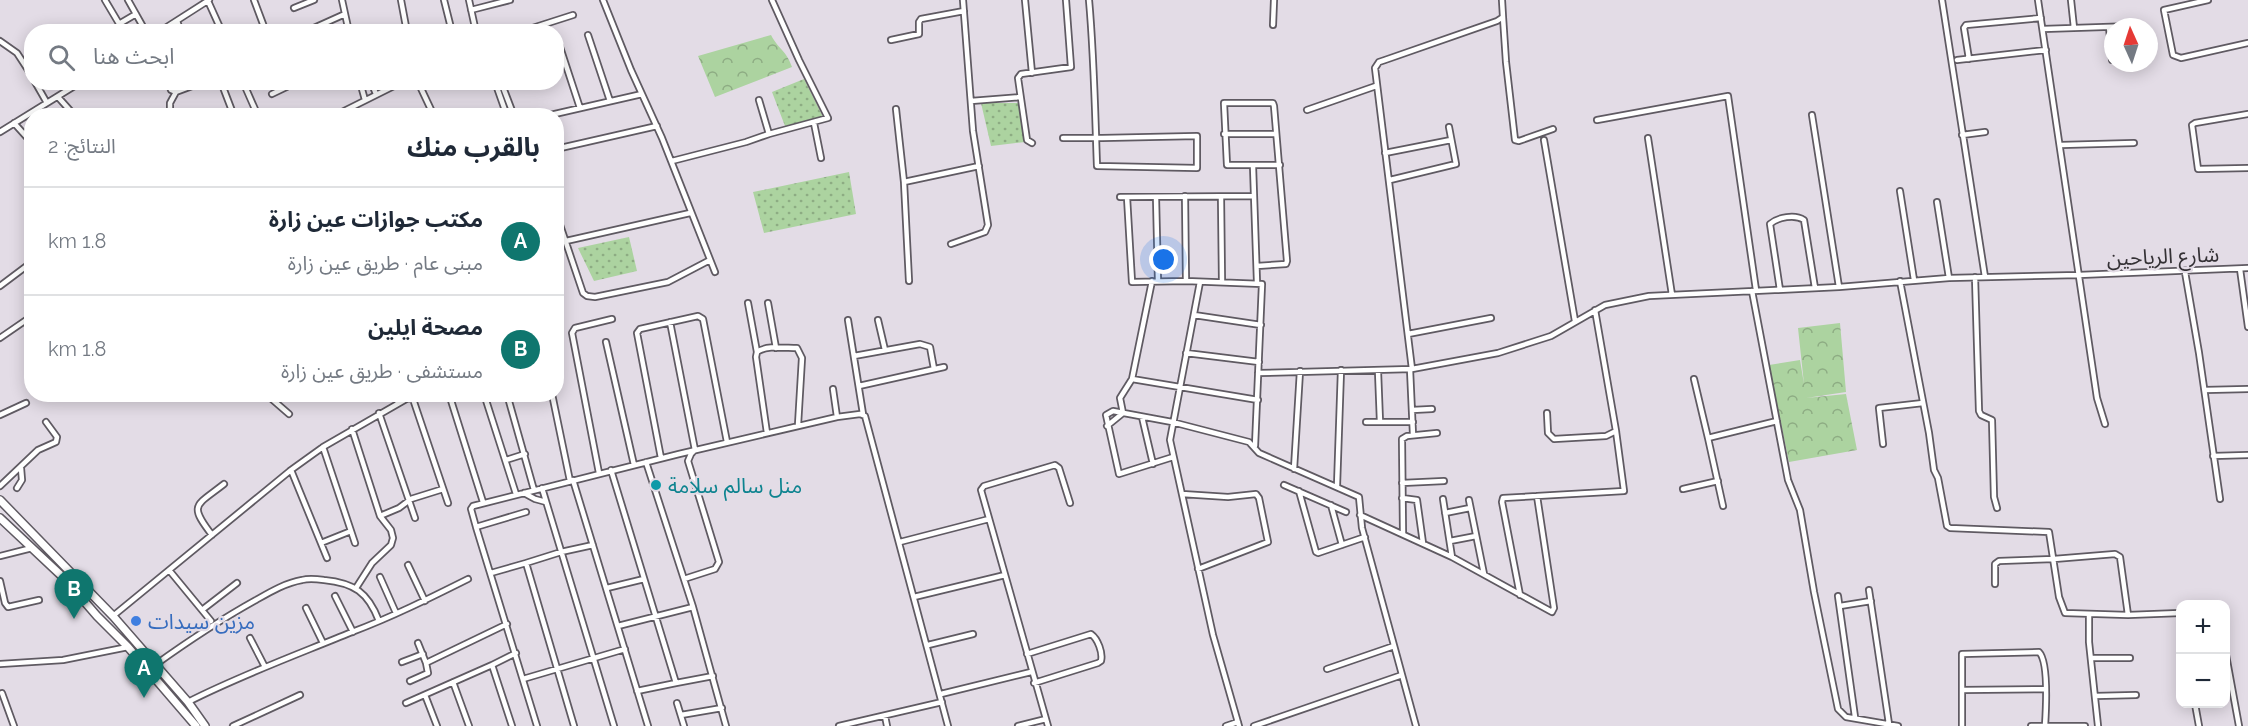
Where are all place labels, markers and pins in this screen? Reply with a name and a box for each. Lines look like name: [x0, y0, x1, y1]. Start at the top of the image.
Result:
place label: منل سالم سلامة: [668, 473, 802, 501]
marker: منل سالم سلامة: [649, 478, 663, 492]
pin: B: [54, 570, 94, 619]
place label: مزين سيدات: [148, 609, 255, 634]
marker: مزين سيدات: [129, 614, 143, 628]
pin: A: [124, 648, 164, 698]

